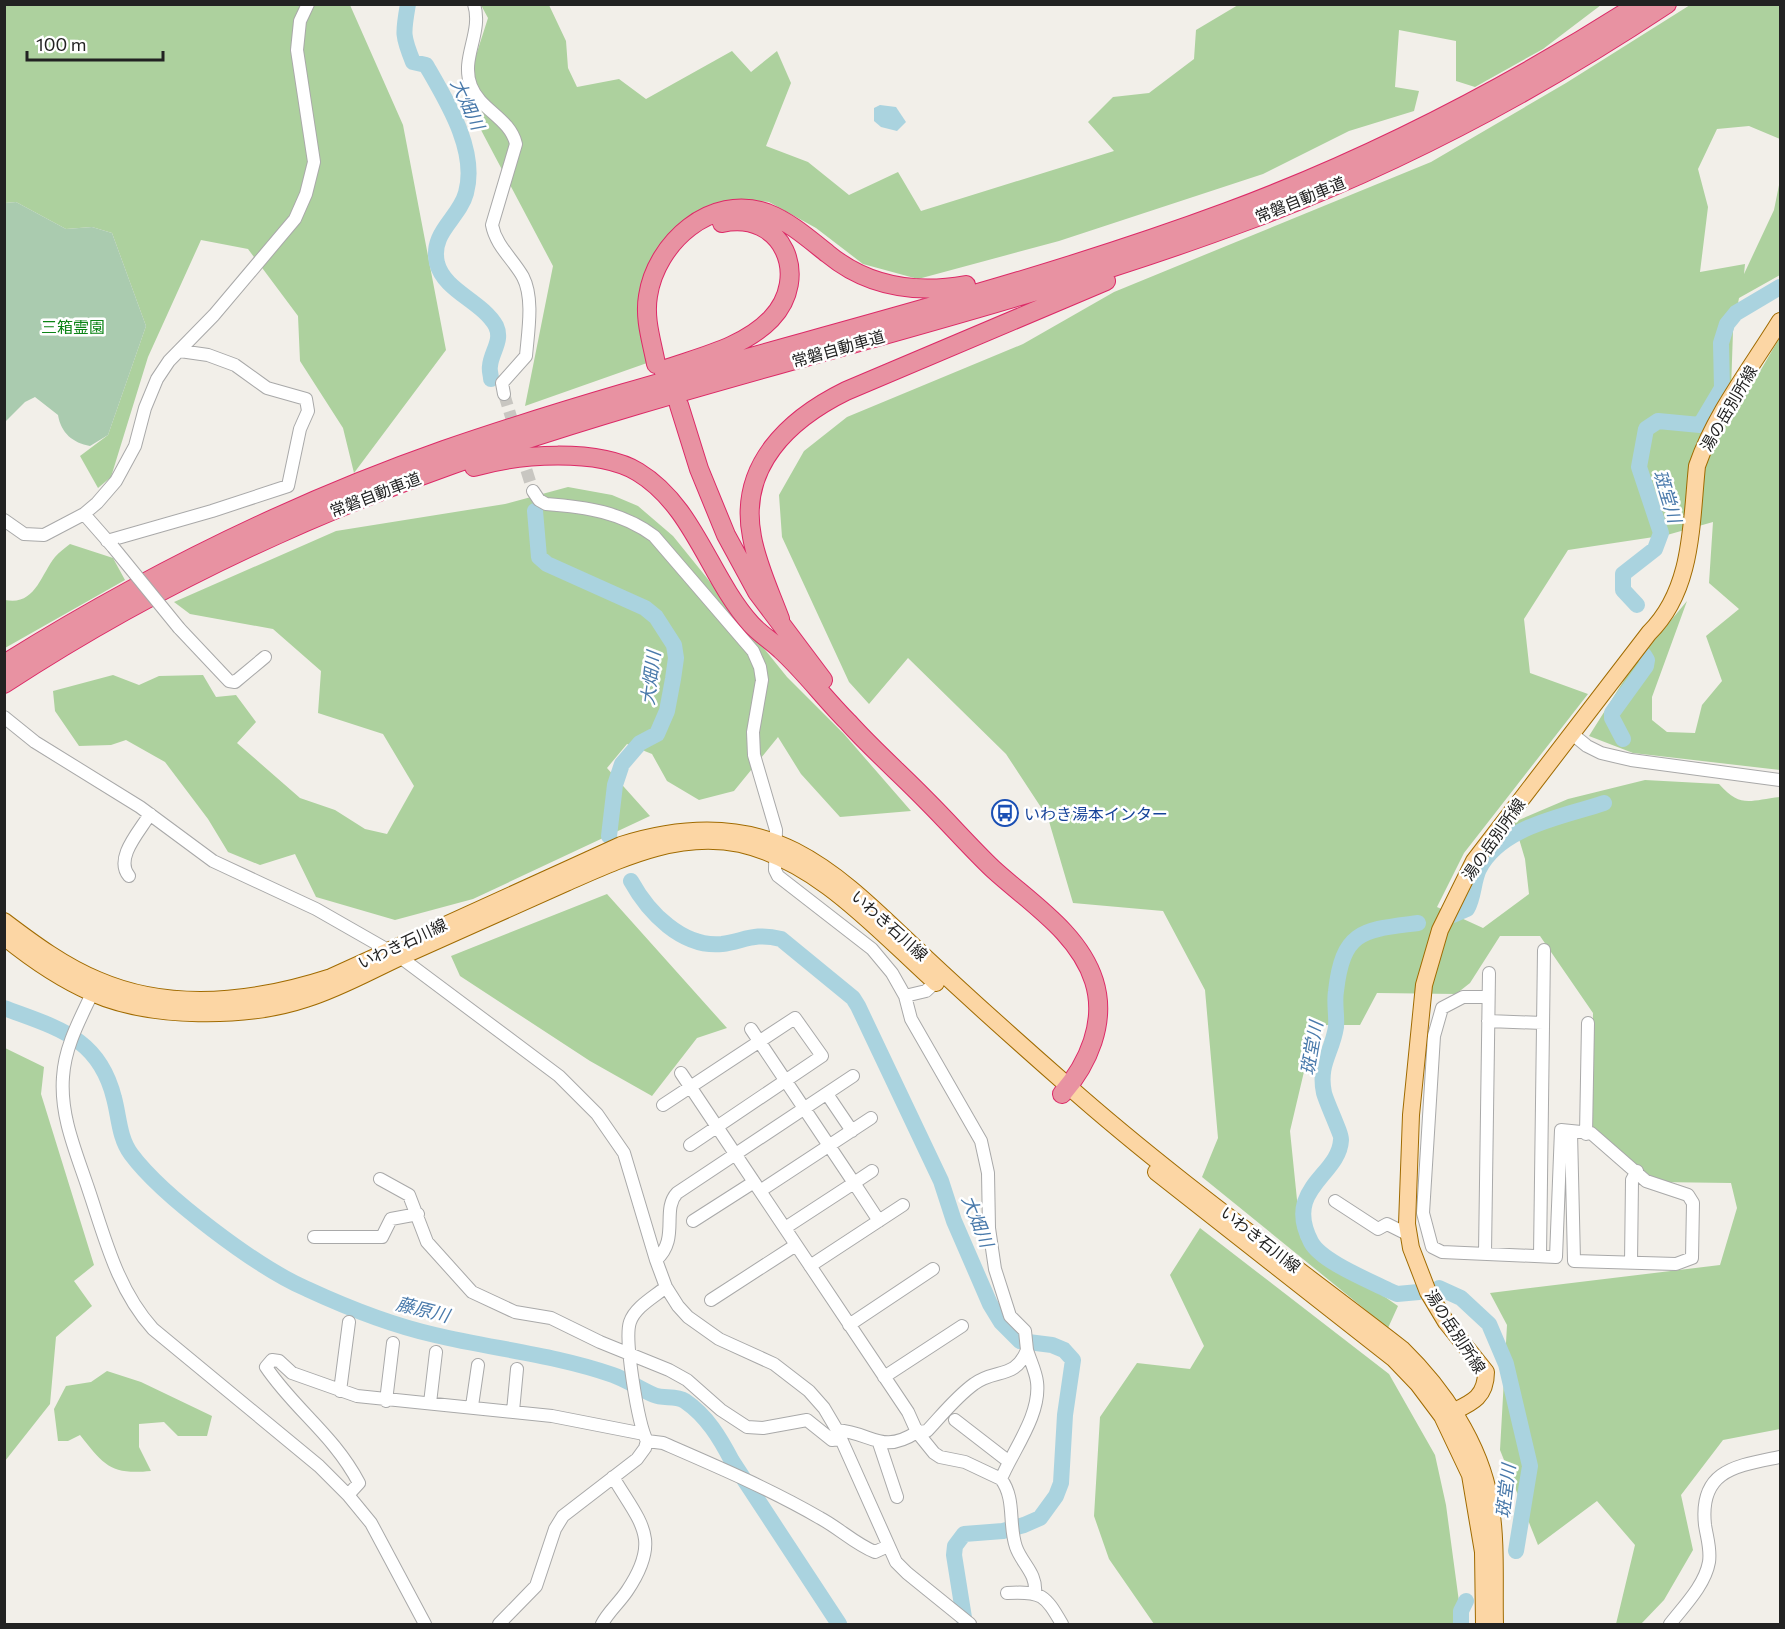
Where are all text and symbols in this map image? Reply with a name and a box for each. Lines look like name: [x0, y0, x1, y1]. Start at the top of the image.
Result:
scale bar: [27, 24, 164, 62]
text: 100 m: [36, 33, 86, 55]
water label: 大畑川: [447, 75, 490, 135]
street label: 常磐自動車道: [1252, 172, 1348, 226]
park label: 三箱霊園: [41, 317, 105, 336]
street label: 常磐自動車道: [789, 326, 887, 370]
street label: 湯の岳別所線: [1696, 362, 1760, 454]
water label: 斑堂川: [1650, 467, 1687, 527]
street label: 常磐自動車道: [327, 468, 423, 520]
water label: 大畑川: [636, 648, 664, 706]
street label: 湯の岳別所線: [1458, 794, 1528, 884]
bus stop icon: いわき湯本インター: [990, 798, 1020, 828]
place label: いわき湯本インター: [1024, 804, 1168, 823]
street label: いわき石川線: [848, 886, 932, 964]
street label: いわき石川線: [354, 914, 450, 972]
water label: 斑堂川: [1295, 1018, 1327, 1076]
water label: 大畑川: [958, 1192, 999, 1252]
street label: いわき石川線: [1217, 1202, 1305, 1276]
street label: 湯の岳別所線: [1422, 1286, 1490, 1376]
water label: 藤原川: [394, 1292, 454, 1327]
water label: 斑堂川: [1491, 1461, 1519, 1519]

